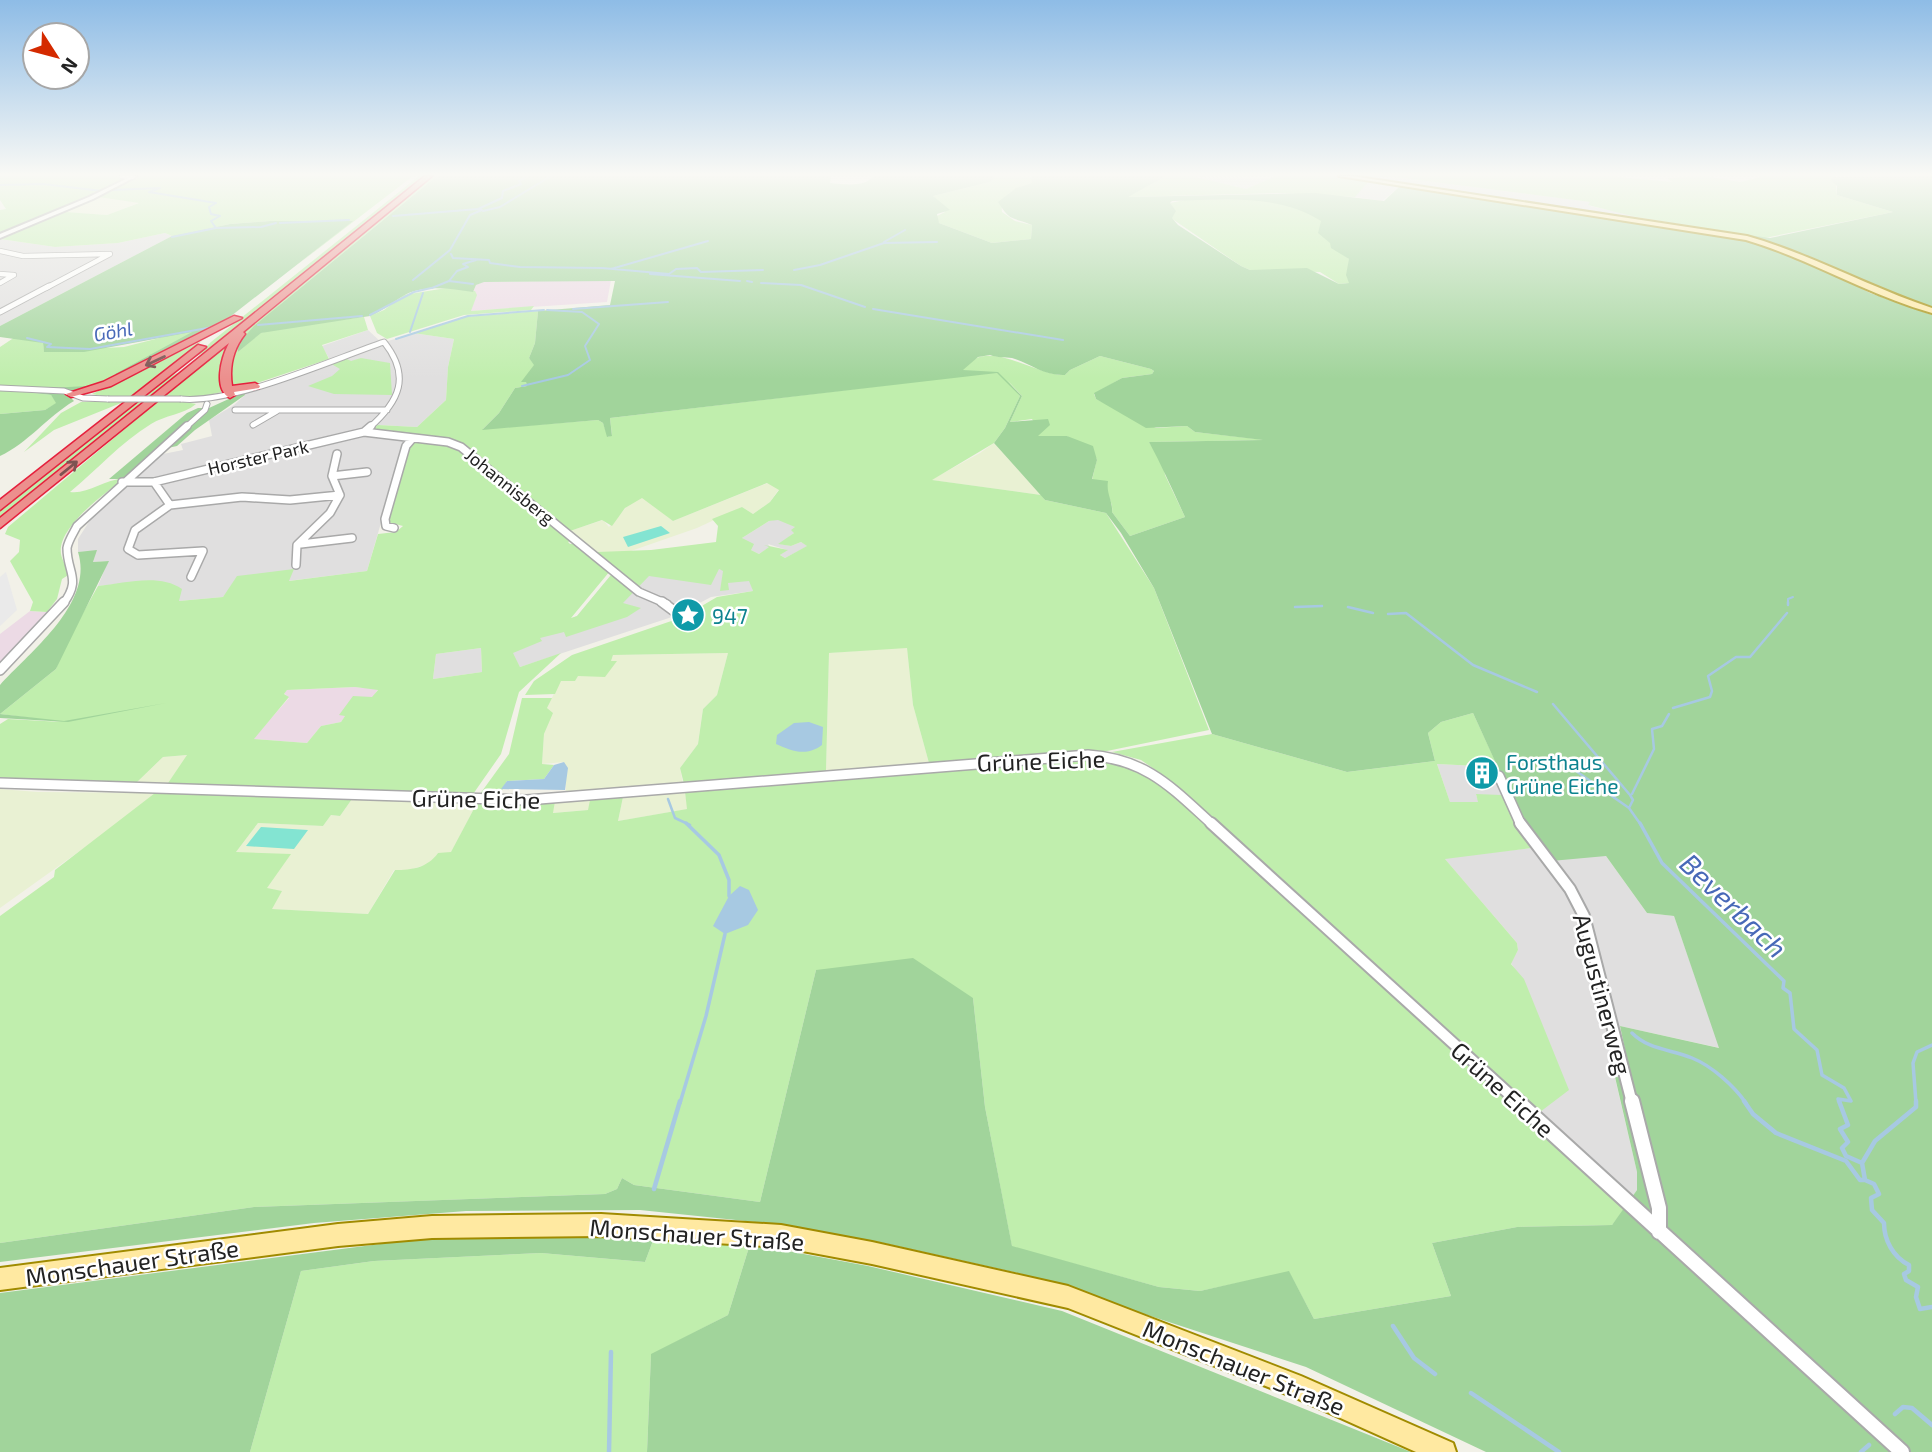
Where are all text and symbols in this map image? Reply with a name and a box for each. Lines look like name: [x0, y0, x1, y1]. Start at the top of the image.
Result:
north arrow: [21, 21, 91, 91]
text: N: [57, 54, 83, 79]
water label: Göhl: [92, 316, 134, 346]
one-way arrow: [145, 355, 166, 369]
street label: Horster Park: [205, 435, 311, 479]
street label: Johannisberg: [461, 443, 559, 529]
one-way arrow: [59, 461, 77, 476]
place icon: 947: [669, 596, 707, 634]
place label: 947: [712, 603, 748, 628]
street label: Grüne Eiche: [976, 743, 1106, 777]
place label: Forsthaus Grüne Eiche: [1506, 749, 1618, 798]
building icon: Forsthaus Grüne Eiche: [1463, 754, 1501, 792]
street label: Grüne Eiche: [411, 782, 541, 814]
water label: Beverbach: [1674, 846, 1794, 964]
street label: Augustinerweg: [1568, 910, 1638, 1078]
street label: Grüne Eiche: [1446, 1035, 1560, 1143]
street label: Monschauer Straße: [589, 1212, 805, 1256]
street label: Monschauer Straße: [23, 1233, 241, 1291]
street label: Monschauer Straße: [1139, 1313, 1349, 1421]

